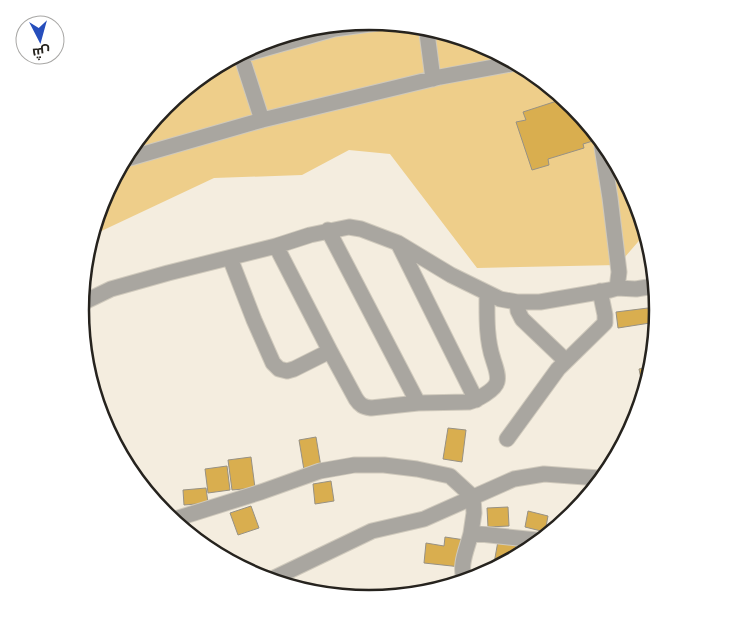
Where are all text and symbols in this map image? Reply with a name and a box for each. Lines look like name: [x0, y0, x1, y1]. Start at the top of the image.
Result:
north arrow: [15, 15, 65, 65]
text: ش: [31, 43, 51, 62]

